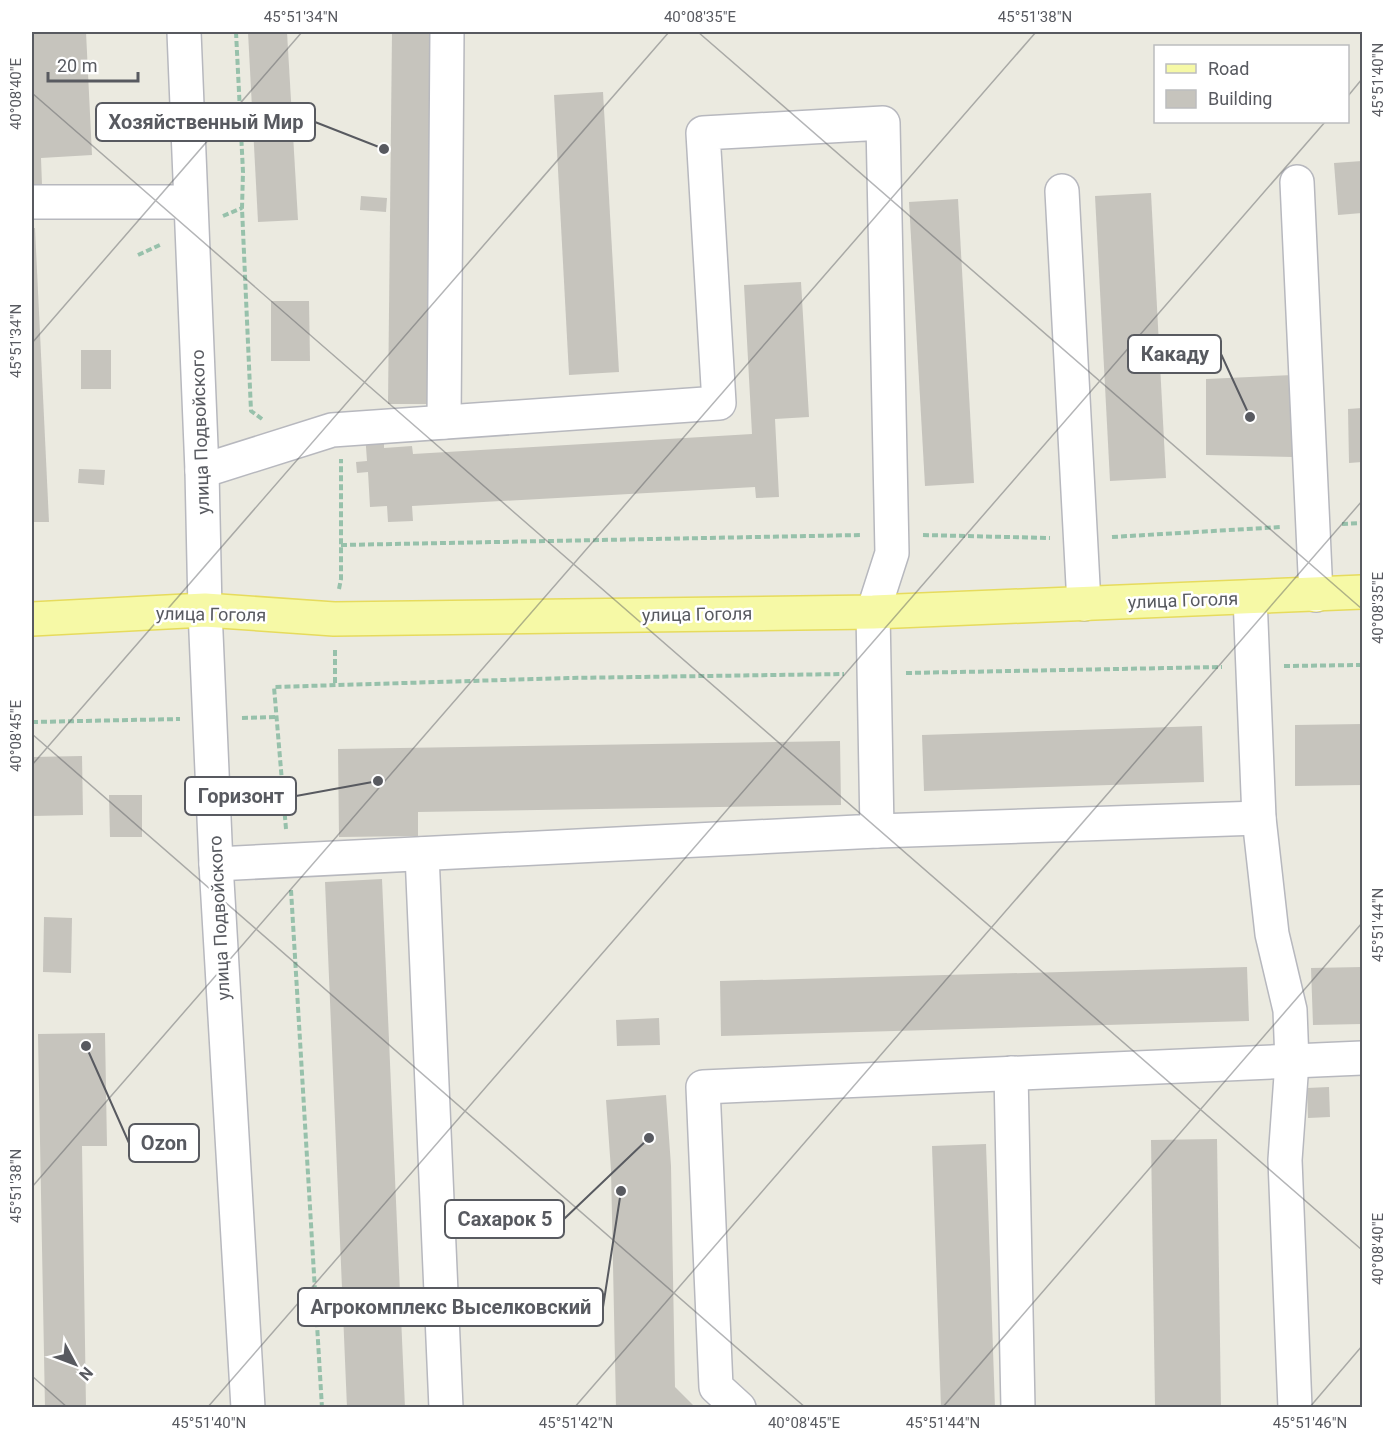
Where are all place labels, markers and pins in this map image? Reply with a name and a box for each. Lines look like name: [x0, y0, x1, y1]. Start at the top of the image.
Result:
callout: Хозяйственный Мир: [96, 103, 315, 141]
callout: Какаду: [1128, 335, 1221, 373]
callout: Горизонт: [185, 777, 296, 815]
callout: Ozon: [129, 1124, 199, 1162]
callout: Сахарок 5: [445, 1200, 564, 1238]
callout: Агрокомплекс Выселковский: [298, 1288, 603, 1326]

